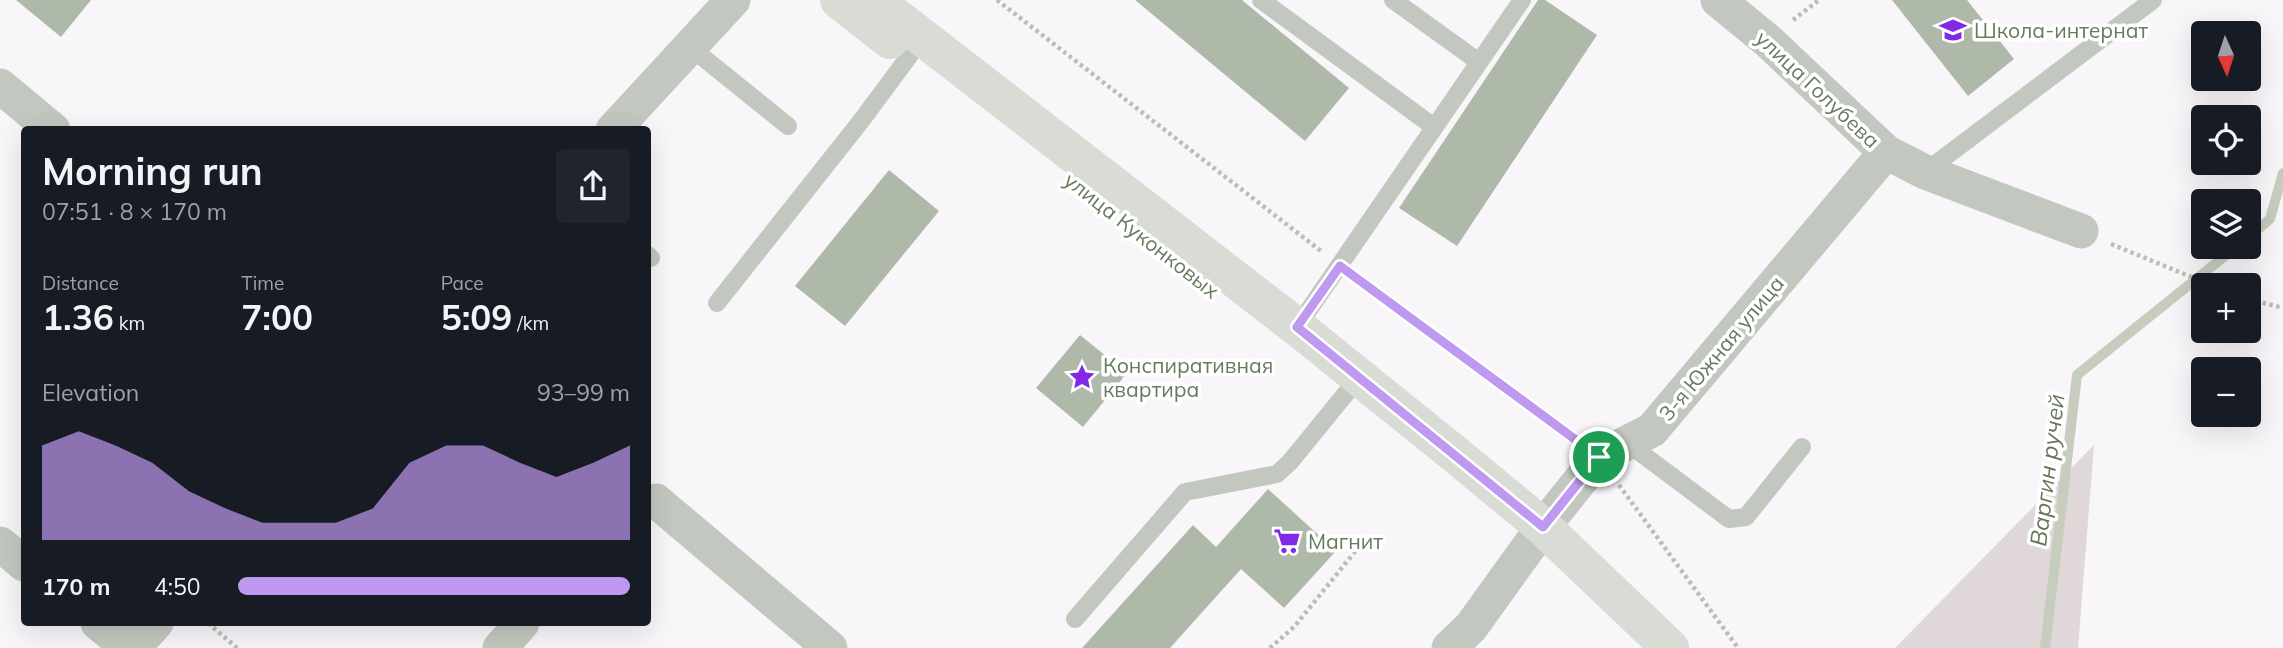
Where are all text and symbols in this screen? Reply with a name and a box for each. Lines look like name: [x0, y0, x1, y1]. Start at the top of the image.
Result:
school or university icon: Школа-интернат: [1938, 15, 1968, 45]
place label: Школа-интернат: [1974, 17, 2149, 43]
north arrow: [2191, 21, 2261, 91]
map controls: [2191, 21, 2261, 427]
street label: улица Голубева: [1751, 25, 1885, 153]
button: locate: [2191, 105, 2261, 175]
text: Morning run: [42, 147, 263, 195]
button: share: [556, 149, 630, 223]
street label: улица Куконковых: [1059, 166, 1225, 304]
button: layers: [2191, 189, 2261, 259]
text: 07:51 · 8 × 170 m: [42, 197, 227, 226]
street label: 3-я Южная улица: [1653, 270, 1789, 426]
text: Distance: [42, 271, 119, 295]
text: Time: [241, 271, 284, 295]
text: Pace: [441, 271, 484, 295]
button: +: [2191, 273, 2261, 343]
text: 1.36: [42, 295, 114, 339]
text: 7:00: [241, 295, 313, 339]
text: 5:09: [441, 295, 512, 339]
text: km: [114, 311, 145, 335]
text: /km: [512, 311, 549, 335]
place label: Конспиративная квартира: [1103, 352, 1273, 402]
button: −: [2191, 357, 2261, 427]
place icon: Конспиративная квартира: [1067, 362, 1097, 392]
text: Elevation: [42, 378, 139, 407]
text: 93–99 m: [537, 378, 630, 407]
water label: Варгин ручей: [2023, 392, 2071, 548]
pin: [1569, 427, 1629, 487]
icon: arrive: [1580, 438, 1618, 476]
supermarket icon: Магнит: [1272, 526, 1302, 556]
place label: Магнит: [1308, 528, 1383, 554]
text: 170 m: [42, 572, 110, 601]
text: 4:50: [154, 572, 201, 601]

